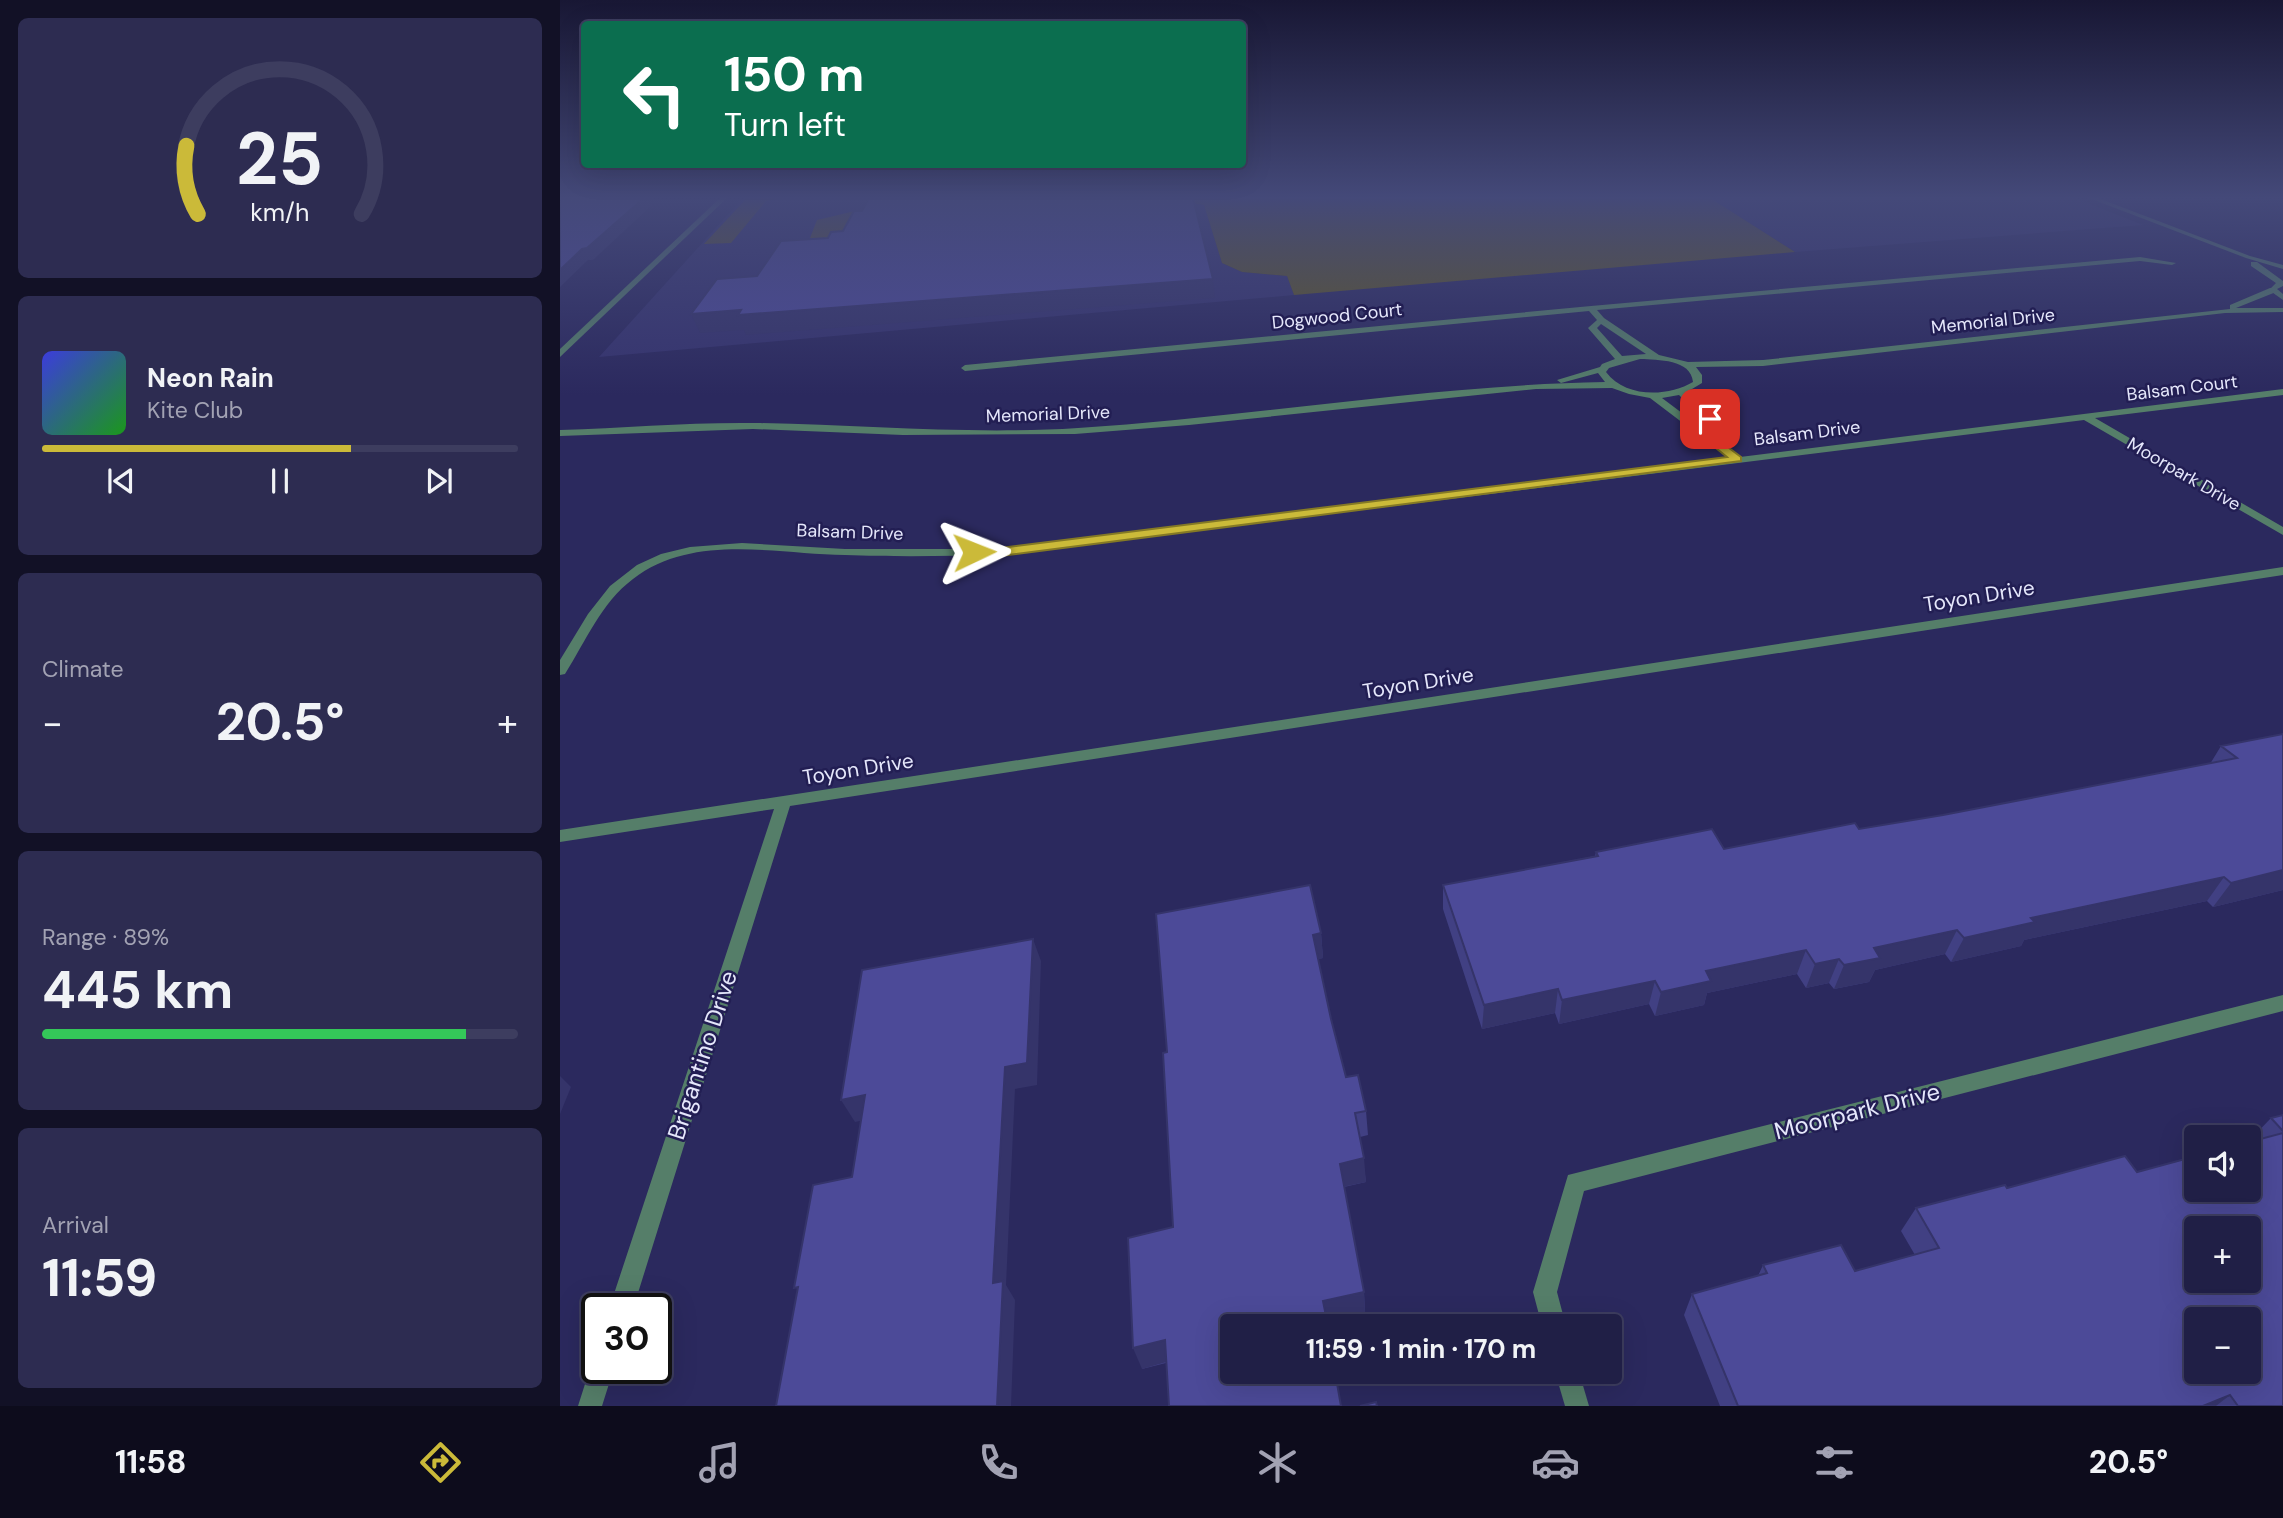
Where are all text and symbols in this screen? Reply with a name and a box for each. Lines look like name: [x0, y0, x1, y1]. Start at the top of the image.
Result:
text: 150 m: [724, 42, 864, 106]
icon: left: [609, 49, 700, 140]
text: Turn left: [724, 104, 846, 146]
text: 25: [236, 112, 324, 207]
text: km/h: [250, 196, 310, 229]
street label: Dogwood Court: [1271, 297, 1403, 335]
street label: Memorial Drive: [1930, 303, 2056, 339]
text: Neon Rain: [147, 361, 274, 395]
street label: Balsam Court: [2125, 369, 2239, 407]
pin: [1680, 389, 1740, 449]
text: Kite Club: [147, 395, 243, 425]
street label: Memorial Drive: [985, 400, 1111, 428]
icon: arrive: [1691, 400, 1729, 438]
street label: Balsam Drive: [1752, 415, 1862, 451]
street label: Moorpark Drive: [2123, 432, 2245, 516]
icon: previous: [102, 462, 140, 500]
icon: pause: [261, 462, 299, 500]
icon: next: [420, 462, 458, 500]
position arrow: [937, 515, 1011, 589]
street label: Balsam Drive: [796, 518, 904, 546]
street label: Toyon Drive: [1921, 573, 2037, 619]
text: Climate: [42, 654, 124, 684]
street label: Toyon Drive: [1360, 660, 1476, 706]
text: 20.5°: [216, 688, 344, 756]
text: −: [42, 698, 63, 748]
text: +: [497, 698, 518, 748]
street label: Toyon Drive: [800, 746, 916, 792]
text: Range · 89%: [42, 922, 169, 952]
text: 445 km: [42, 956, 233, 1024]
street label: Brigantino Drive: [660, 967, 744, 1143]
street label: Moorpark Drive: [1771, 1075, 1943, 1147]
map controls: [2184, 1125, 2261, 1384]
button: sound: [2184, 1125, 2261, 1202]
text: Arrival: [42, 1210, 109, 1240]
button: +: [2184, 1216, 2261, 1293]
text: 11:59: [42, 1244, 157, 1312]
speed limit sign: 30: [581, 1293, 672, 1384]
button: −: [2184, 1307, 2261, 1384]
text: 11:59 · 1 min · 170 m: [1306, 1332, 1536, 1366]
icon: directions: [416, 1438, 465, 1487]
icon: music: [695, 1438, 744, 1487]
icon: phone: [974, 1438, 1023, 1487]
icon: climate: [1253, 1438, 1302, 1487]
icon: car: [1531, 1438, 1580, 1487]
icon: filters: [1810, 1438, 1859, 1487]
text: 11:58: [115, 1441, 186, 1483]
text: 20.5°: [2089, 1441, 2168, 1483]

